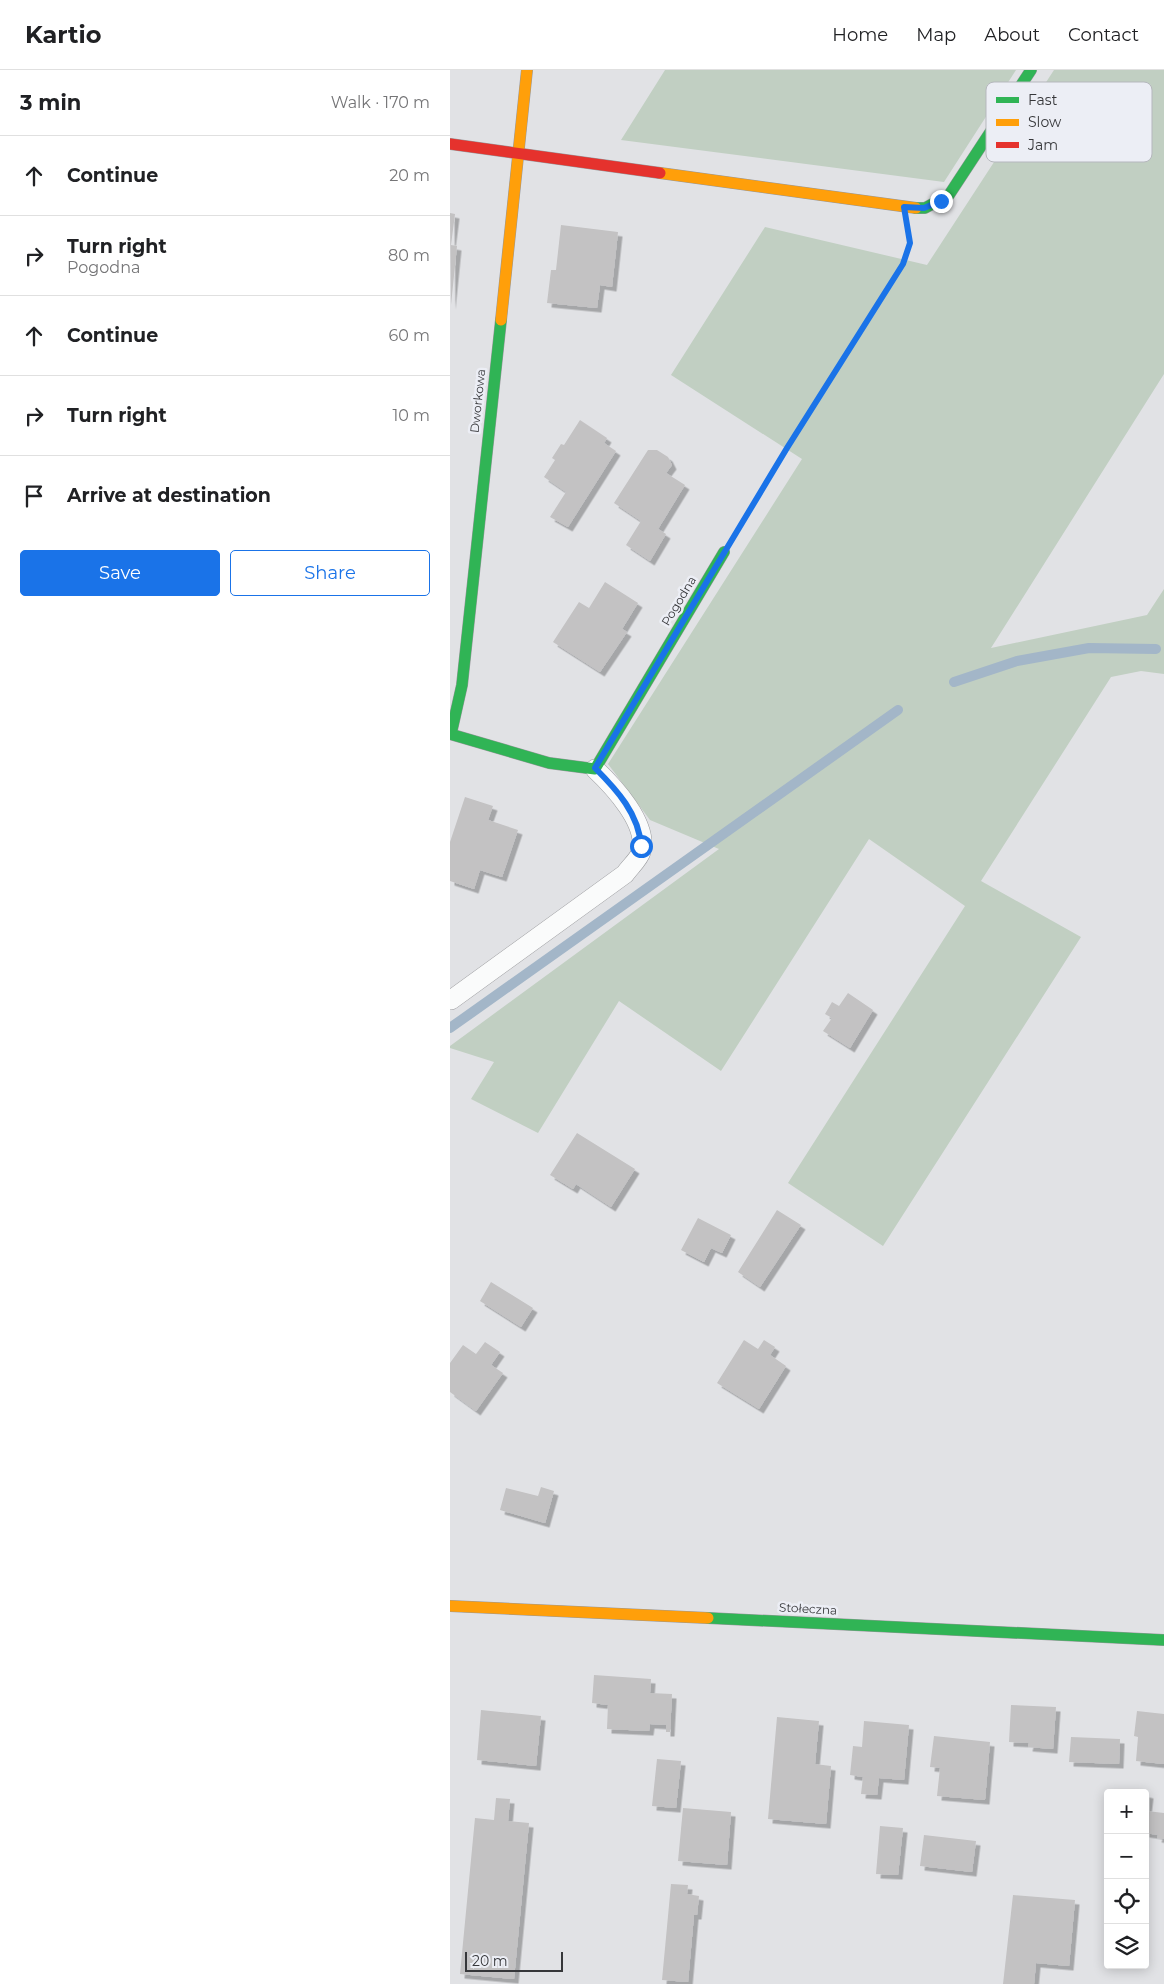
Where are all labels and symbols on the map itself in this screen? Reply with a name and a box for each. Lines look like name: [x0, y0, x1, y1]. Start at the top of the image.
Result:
legend: [986, 82, 1152, 162]
text: Fast: [1028, 91, 1058, 109]
text: Slow: [1028, 113, 1062, 131]
text: Jam: [1027, 136, 1058, 154]
route end: [930, 190, 953, 213]
street label: Dworkowa: [467, 368, 488, 434]
street label: Pogodna: [658, 573, 699, 628]
route start: [630, 835, 653, 858]
street label: Stołeczna: [779, 1599, 837, 1618]
scale bar: [465, 1949, 562, 1972]

